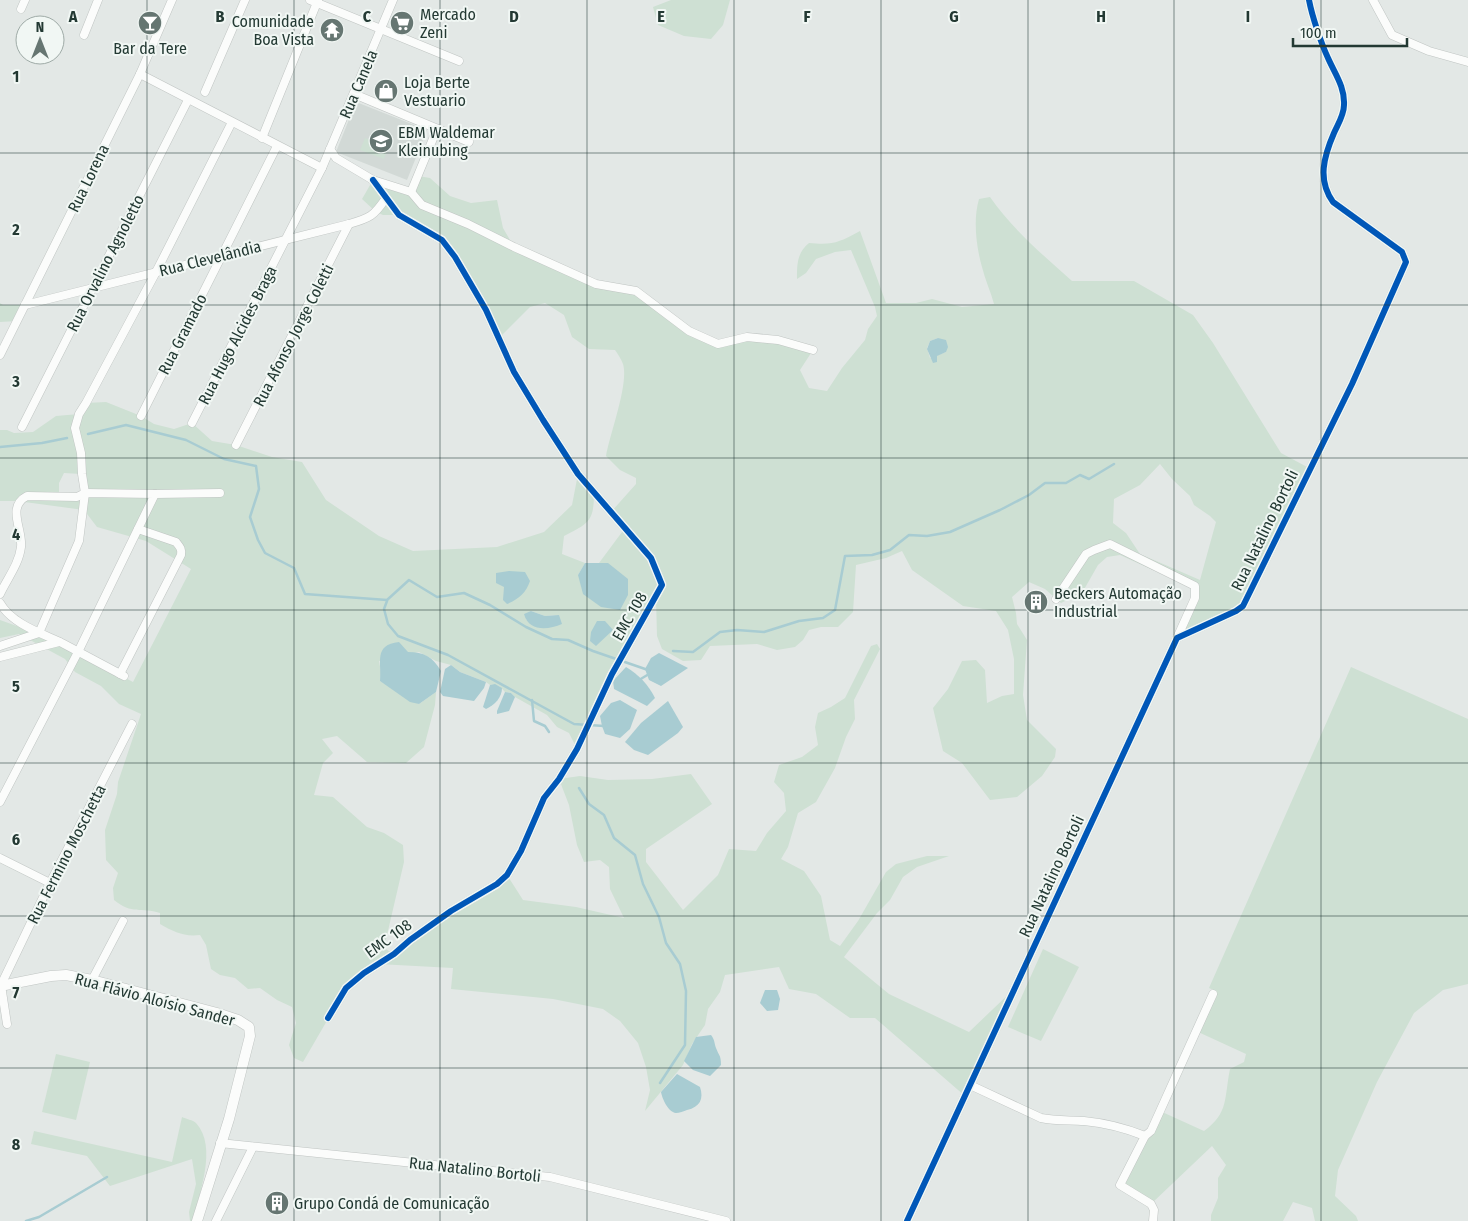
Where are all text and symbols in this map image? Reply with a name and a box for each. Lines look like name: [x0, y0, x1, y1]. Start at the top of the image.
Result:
place label: Mercado Zeni: [420, 5, 476, 42]
text: A: [68, 7, 78, 26]
text: B: [216, 7, 225, 26]
text: C: [363, 7, 372, 26]
text: D: [509, 7, 519, 26]
text: E: [657, 7, 665, 26]
text: F: [803, 7, 811, 26]
text: G: [949, 7, 959, 26]
text: H: [1096, 7, 1106, 26]
text: I: [1246, 7, 1250, 26]
bar icon: Bar da Tere: [137, 10, 163, 36]
supermarket icon: Mercado Zeni: [389, 10, 415, 36]
place label: Comunidade Boa Vista: [232, 12, 314, 49]
north arrow: [15, 15, 65, 65]
scale bar: [1293, 15, 1407, 47]
temple icon: Comunidade Boa Vista: [319, 17, 345, 43]
text: N: [36, 19, 44, 36]
text: 100 m: [1300, 24, 1337, 42]
place label: Bar da Tere: [113, 39, 187, 58]
street label: Rua Canela: [335, 47, 381, 121]
text: 1: [13, 67, 19, 86]
place label: Loja Berte Vestuario: [404, 73, 470, 110]
shop icon: Loja Berte Vestuario: [373, 78, 399, 104]
place label: EBM Waldemar Kleinubing: [398, 123, 495, 160]
school or university icon: EBM Waldemar Kleinubing: [368, 128, 394, 154]
street label: Rua Lorena: [64, 141, 113, 215]
street label: Rua Orvalino Agnoletto: [63, 192, 148, 335]
text: 2: [11, 220, 20, 239]
street label: Rua Clevelândia: [157, 237, 263, 280]
street label: Rua Afonso Jorge Coletti: [249, 261, 338, 410]
street label: Rua Hugo Alcides Braga: [194, 262, 281, 408]
street label: Rua Gramado: [154, 291, 211, 378]
text: 3: [11, 372, 20, 391]
street label: Rua Natalino Bortoli: [1227, 467, 1302, 594]
text: 4: [12, 525, 20, 544]
place label: Beckers Automação Industrial: [1054, 584, 1182, 621]
street label: EMC 108: [608, 588, 651, 644]
building icon: Beckers Automação Industrial: [1023, 589, 1049, 615]
text: 5: [12, 677, 20, 696]
street label: Rua Fermino Moschetta: [23, 781, 110, 927]
street label: Rua Natalino Bortoli: [1015, 812, 1088, 940]
text: 6: [12, 830, 20, 849]
street label: EMC 108: [361, 915, 415, 962]
street label: Rua Flávio Aloísio Sander: [73, 969, 237, 1030]
text: 7: [13, 983, 20, 1002]
text: 8: [12, 1135, 21, 1154]
street label: Rua Natalino Bortoli: [408, 1153, 542, 1186]
building icon: Grupo Condá de Comunicação: [264, 1190, 290, 1216]
place label: Grupo Condá de Comunicação: [294, 1194, 490, 1213]

